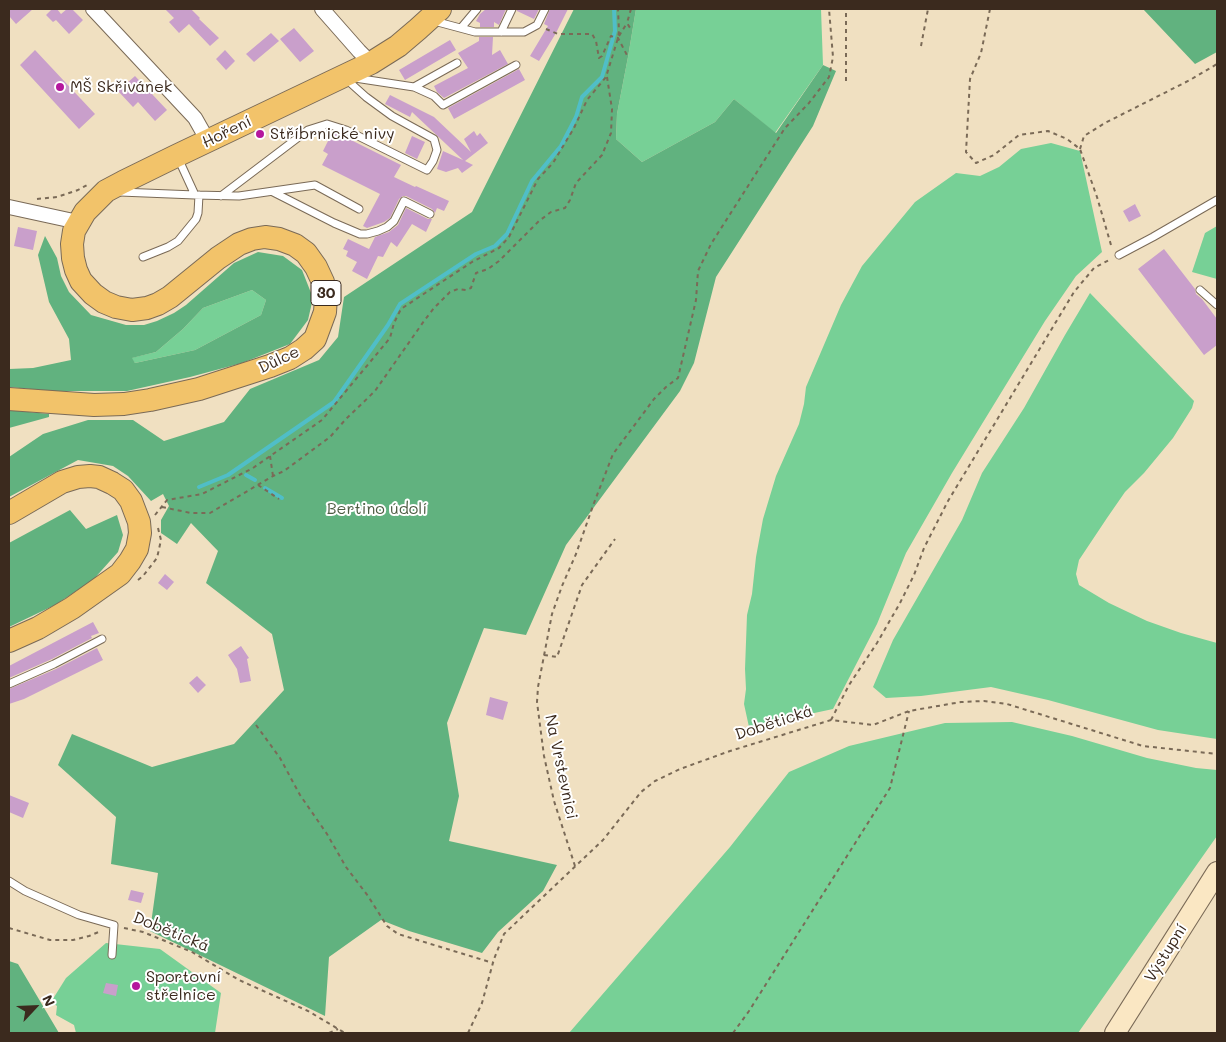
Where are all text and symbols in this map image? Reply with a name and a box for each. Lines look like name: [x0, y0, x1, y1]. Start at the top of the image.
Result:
place label: MŠ Skřivánek: [70, 77, 172, 97]
marker: MŠ Skřivánek: [54, 81, 66, 93]
street label: Hoření: [199, 112, 255, 152]
place label: Stříbrnické nivy: [270, 124, 395, 144]
marker: Stříbrnické nivy: [254, 128, 266, 140]
road number: 30: [311, 280, 341, 306]
street label: Důlce: [255, 342, 303, 378]
park label: Bertino údolí: [327, 499, 427, 519]
street label: Dobětická: [733, 701, 815, 745]
street label: Na Vrstevnici: [541, 713, 581, 821]
street label: Dobětická: [130, 908, 212, 956]
street label: Výstupní: [1141, 920, 1191, 986]
place label: Sportovní střelnice: [146, 967, 221, 1005]
marker: Sportovní střelnice: [130, 980, 142, 992]
north arrow: [10, 982, 60, 1032]
text: N: [38, 992, 60, 1009]

